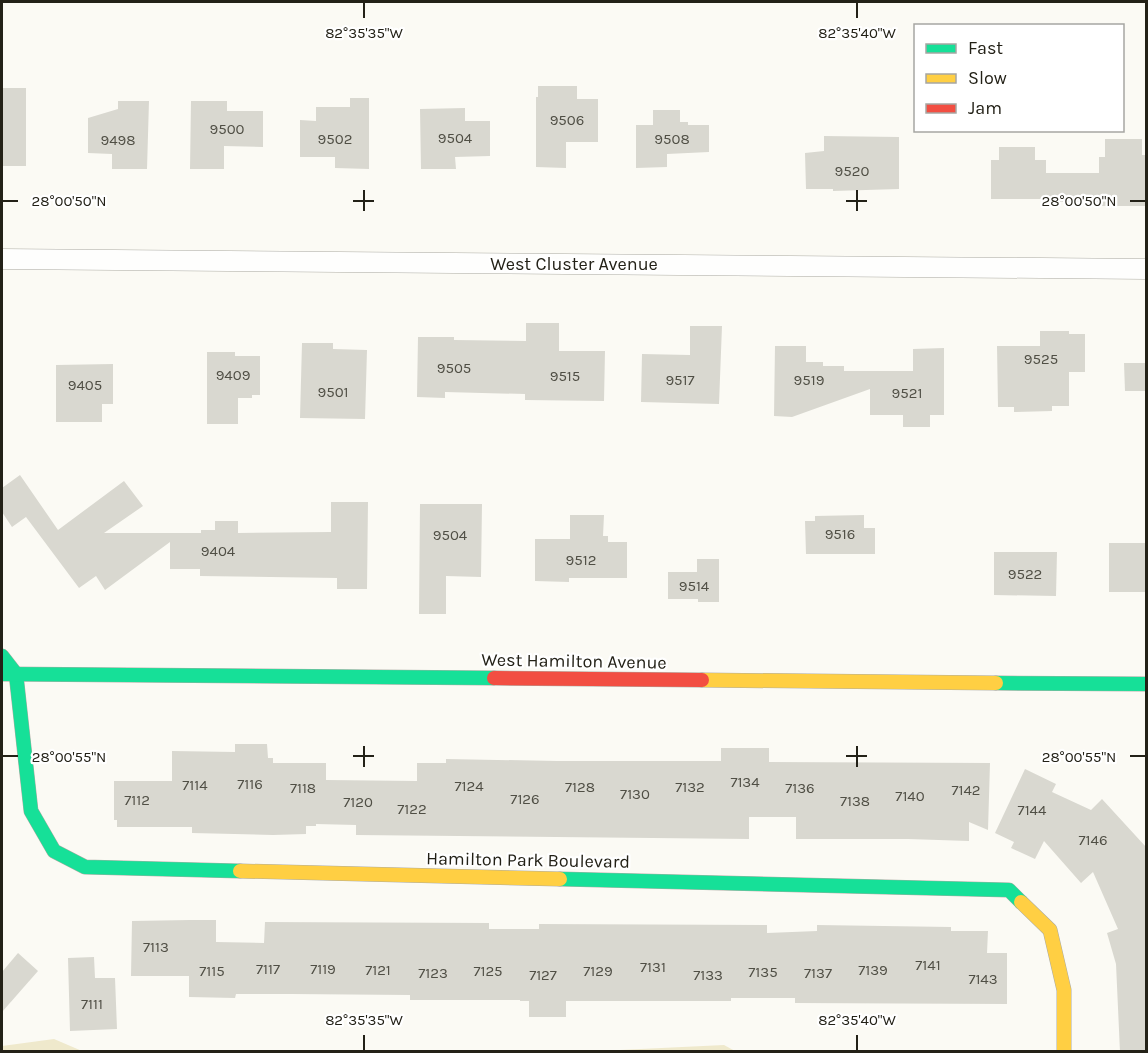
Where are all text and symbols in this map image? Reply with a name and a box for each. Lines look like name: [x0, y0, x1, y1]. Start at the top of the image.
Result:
text: 82°35'35"W: [325, 24, 403, 42]
text: 82°35'40"W: [818, 24, 896, 42]
legend: [914, 24, 1124, 132]
text: Fast: [968, 37, 1003, 59]
text: Slow: [968, 67, 1007, 89]
text: Jam: [968, 97, 1002, 119]
house number: 9506: [550, 111, 584, 129]
house number: 9500: [210, 120, 245, 138]
house number: 9504: [438, 129, 473, 147]
house number: 9502: [318, 130, 352, 148]
house number: 9508: [654, 130, 690, 148]
house number: 9498: [101, 131, 136, 149]
house number: 9520: [835, 162, 869, 180]
text: 28°00'50"N: [31, 192, 107, 210]
text: 28°00'50"N: [1041, 192, 1117, 210]
street label: West Cluster Avenue: [490, 253, 658, 275]
house number: 9525: [1024, 350, 1058, 368]
house number: 9505: [437, 359, 471, 377]
house number: 9409: [216, 366, 250, 384]
house number: 9515: [550, 367, 580, 385]
house number: 9517: [665, 371, 695, 389]
house number: 9519: [794, 371, 824, 389]
house number: 9405: [68, 376, 102, 394]
house number: 9501: [317, 383, 349, 401]
house number: 9521: [892, 384, 922, 402]
house number: 9516: [825, 525, 855, 543]
house number: 9504: [433, 526, 468, 544]
house number: 9404: [201, 542, 236, 560]
house number: 9512: [566, 551, 596, 569]
house number: 9522: [1008, 565, 1042, 583]
house number: 9514: [679, 577, 710, 595]
street label: West Hamilton Avenue: [481, 648, 667, 674]
text: 28°00'55"N: [32, 748, 106, 766]
text: 28°00'55"N: [1042, 748, 1116, 766]
house number: 7134: [730, 773, 760, 791]
house number: 7116: [237, 775, 263, 793]
house number: 7114: [182, 776, 208, 794]
house number: 7124: [454, 777, 484, 795]
house number: 7128: [565, 778, 595, 796]
house number: 7132: [675, 778, 705, 796]
house number: 7118: [290, 779, 316, 797]
house number: 7136: [785, 779, 815, 797]
house number: 7142: [951, 781, 981, 799]
house number: 7130: [620, 785, 650, 803]
house number: 7140: [895, 787, 925, 805]
house number: 7126: [510, 790, 540, 808]
house number: 7112: [124, 791, 150, 809]
house number: 7138: [840, 792, 870, 810]
house number: 7120: [343, 793, 373, 811]
house number: 7122: [397, 800, 427, 818]
house number: 7144: [1018, 801, 1047, 819]
house number: 7146: [1079, 831, 1107, 849]
street label: Hamilton Park Boulevard: [426, 847, 630, 873]
house number: 7113: [143, 938, 169, 956]
house number: 7141: [915, 956, 941, 974]
house number: 7131: [640, 958, 666, 976]
house number: 7117: [256, 960, 280, 978]
house number: 7119: [310, 960, 336, 978]
house number: 7121: [365, 961, 391, 979]
house number: 7139: [858, 961, 888, 979]
house number: 7115: [199, 962, 225, 980]
house number: 7125: [473, 962, 503, 980]
house number: 7129: [583, 962, 613, 980]
house number: 7135: [748, 963, 778, 981]
house number: 7123: [418, 964, 448, 982]
house number: 7137: [804, 964, 832, 982]
house number: 7127: [529, 966, 557, 984]
house number: 7133: [693, 966, 723, 984]
house number: 7143: [968, 970, 998, 988]
house number: 7111: [81, 995, 103, 1013]
text: 82°35'35"W: [325, 1011, 403, 1029]
text: 82°35'40"W: [818, 1011, 896, 1029]

